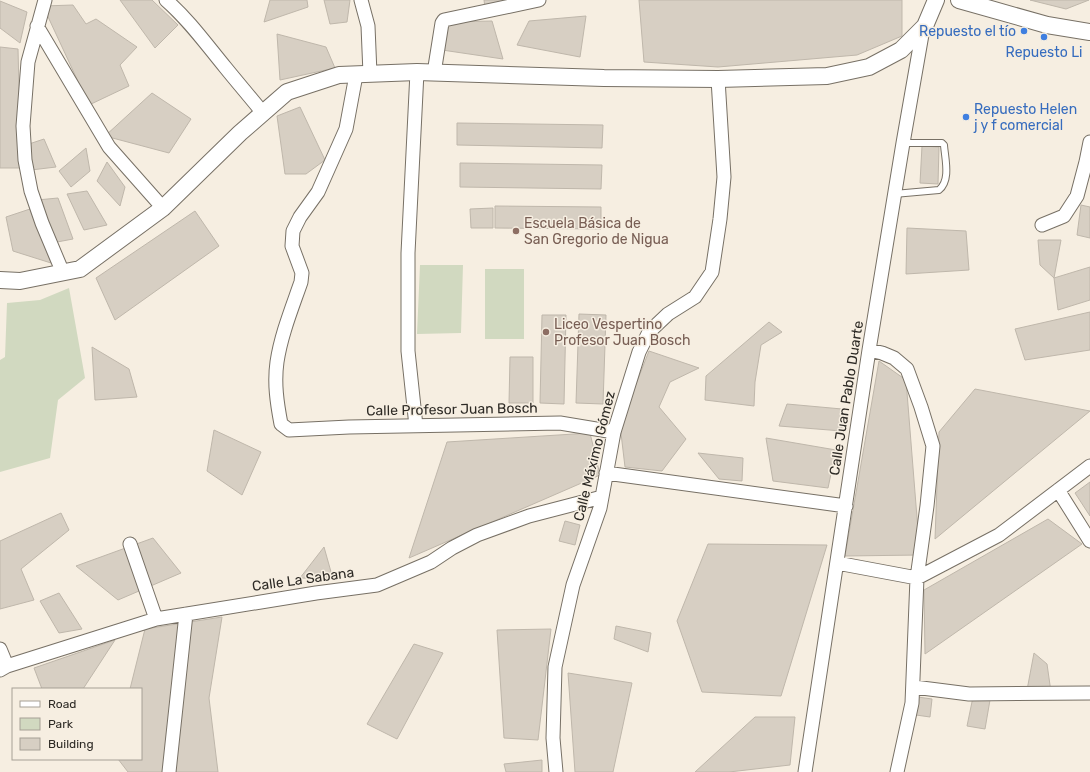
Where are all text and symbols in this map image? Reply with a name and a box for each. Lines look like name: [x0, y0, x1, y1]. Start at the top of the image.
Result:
place label: Repuesto el tío: [919, 23, 1016, 40]
marker: Repuesto el tío: [1019, 26, 1029, 36]
marker: Repuesto Li: [1039, 32, 1049, 42]
place label: Repuesto Li: [1006, 44, 1082, 61]
place label: Repuesto Helen j y f comercial: [973, 101, 1077, 134]
marker: Repuesto Helen j y f comercial: [961, 112, 971, 122]
place label: Escuela Básica de San Gregorio de Nigua: [524, 215, 669, 248]
marker: Escuela Básica de San Gregorio de Nigua: [511, 226, 521, 236]
place label: Liceo Vespertino Profesor Juan Bosch: [554, 316, 691, 349]
street label: Calle Juan Pablo Duarte: [826, 319, 867, 477]
marker: Liceo Vespertino Profesor Juan Bosch: [541, 327, 551, 337]
street label: Calle Máximo Gómez: [570, 389, 619, 523]
street label: Calle Profesor Juan Bosch: [366, 400, 538, 419]
street label: Calle La Sabana: [251, 564, 355, 595]
legend: [12, 688, 142, 760]
text: Road: [48, 697, 76, 711]
text: Park: [48, 717, 74, 731]
text: Building: [48, 737, 94, 751]

